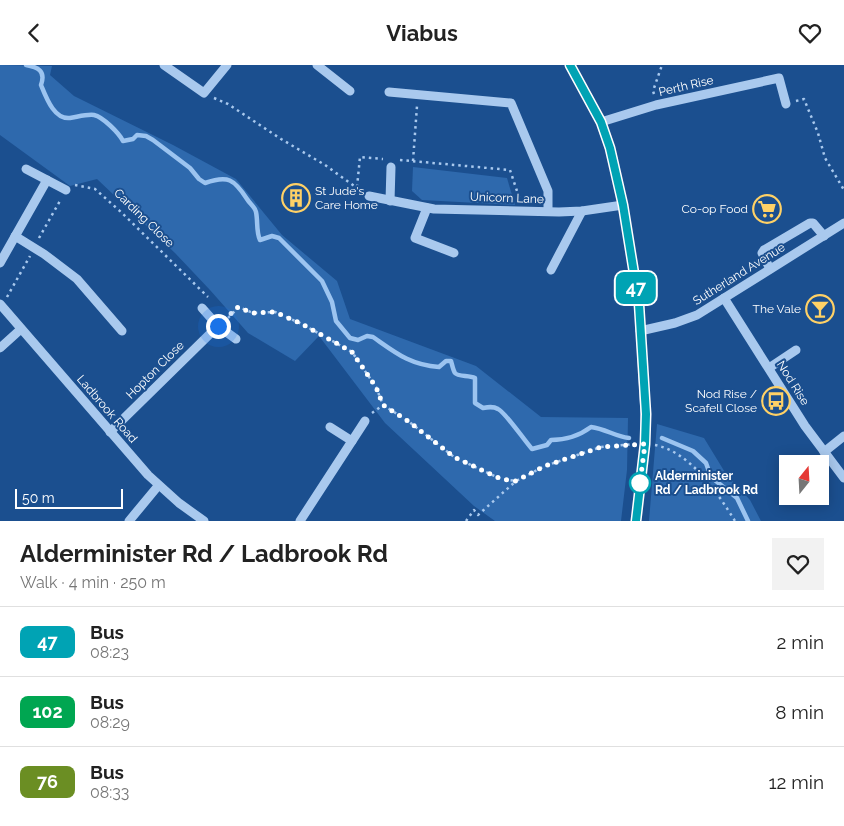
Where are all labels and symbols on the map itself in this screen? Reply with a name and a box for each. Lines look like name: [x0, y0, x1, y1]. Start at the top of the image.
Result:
street label: Perth Rise: [657, 73, 715, 99]
building icon: St Jude's Care Home: [281, 183, 311, 213]
place label: St Jude's Care Home: [315, 184, 378, 212]
street label: Carding Close: [111, 186, 177, 250]
street label: Unicorn Lane: [470, 190, 544, 206]
supermarket icon: Co-op Food: [752, 194, 782, 224]
place label: Co-op Food: [682, 202, 748, 216]
street label: Sutherland Avenue: [690, 240, 788, 308]
line badge: 47: [614, 272, 658, 304]
bar icon: The Vale: [805, 294, 835, 324]
place label: The Vale: [753, 302, 801, 316]
your location: [206, 314, 231, 339]
street label: Hopton Close: [123, 338, 187, 402]
street label: Nod Rise: [774, 358, 812, 408]
street label: Ladbrook Road: [74, 372, 140, 446]
bus stop icon: Nod Rise / Scafell Close: [761, 386, 791, 416]
place label: Nod Rise / Scafell Close: [685, 387, 757, 415]
north arrow: [779, 455, 829, 505]
place label: Alderminister Rd / Ladbrook Rd: [655, 469, 758, 497]
marker: Alderminister Rd / Ladbrook Rd: [629, 472, 651, 494]
scale bar: [15, 486, 122, 509]

